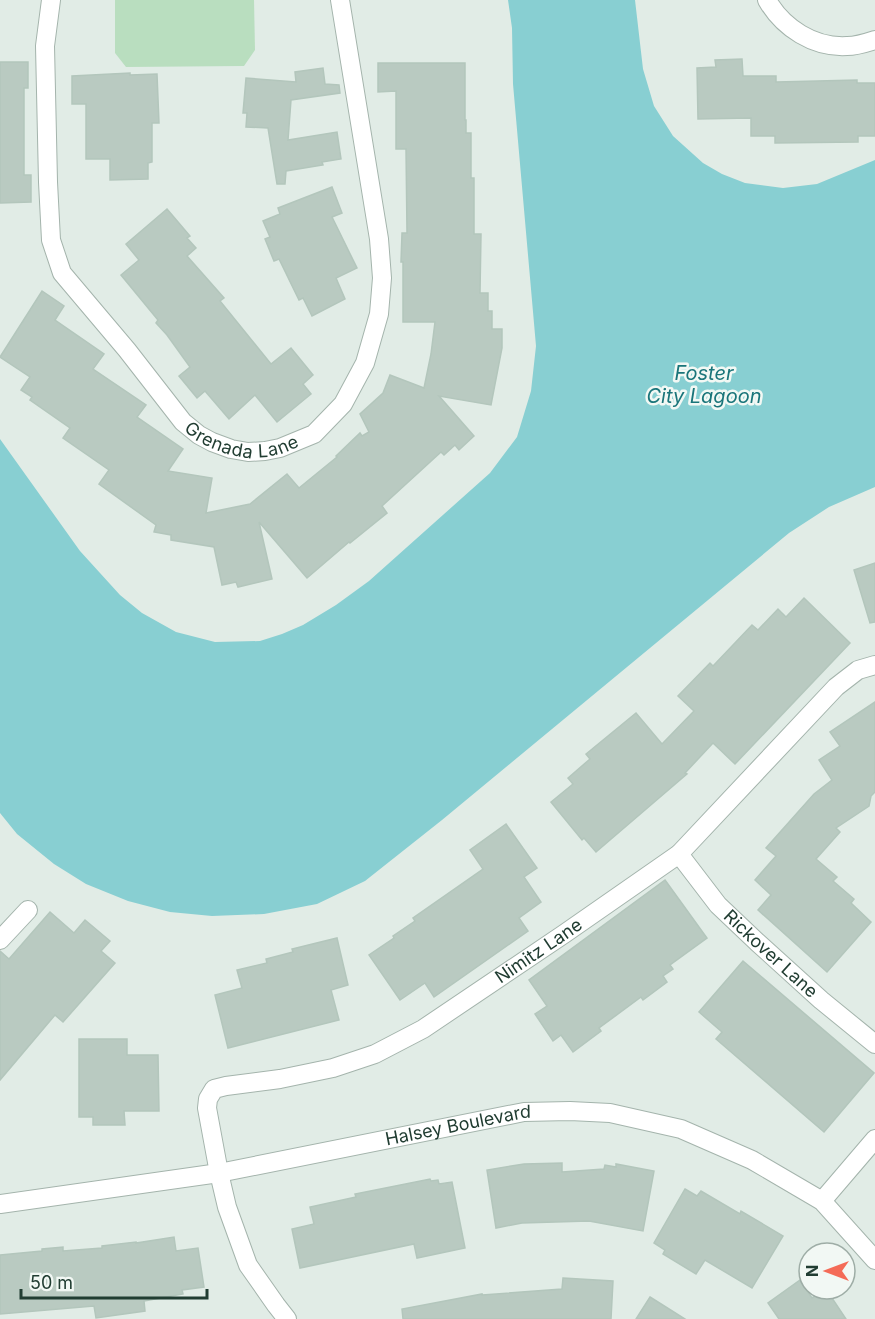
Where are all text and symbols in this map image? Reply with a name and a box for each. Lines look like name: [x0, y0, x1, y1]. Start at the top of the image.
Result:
water label: Foster City Lagoon: [647, 361, 761, 408]
street label: Grenada Lane: [181, 417, 301, 463]
street label: Rickover Lane: [720, 905, 822, 1002]
street label: Nimitz Lane: [491, 914, 586, 987]
street label: Halsey Boulevard: [383, 1101, 531, 1150]
north arrow: [797, 1241, 857, 1301]
scale bar: [21, 1262, 207, 1300]
text: N: [802, 1265, 822, 1277]
text: 50 m: [30, 1272, 73, 1293]

